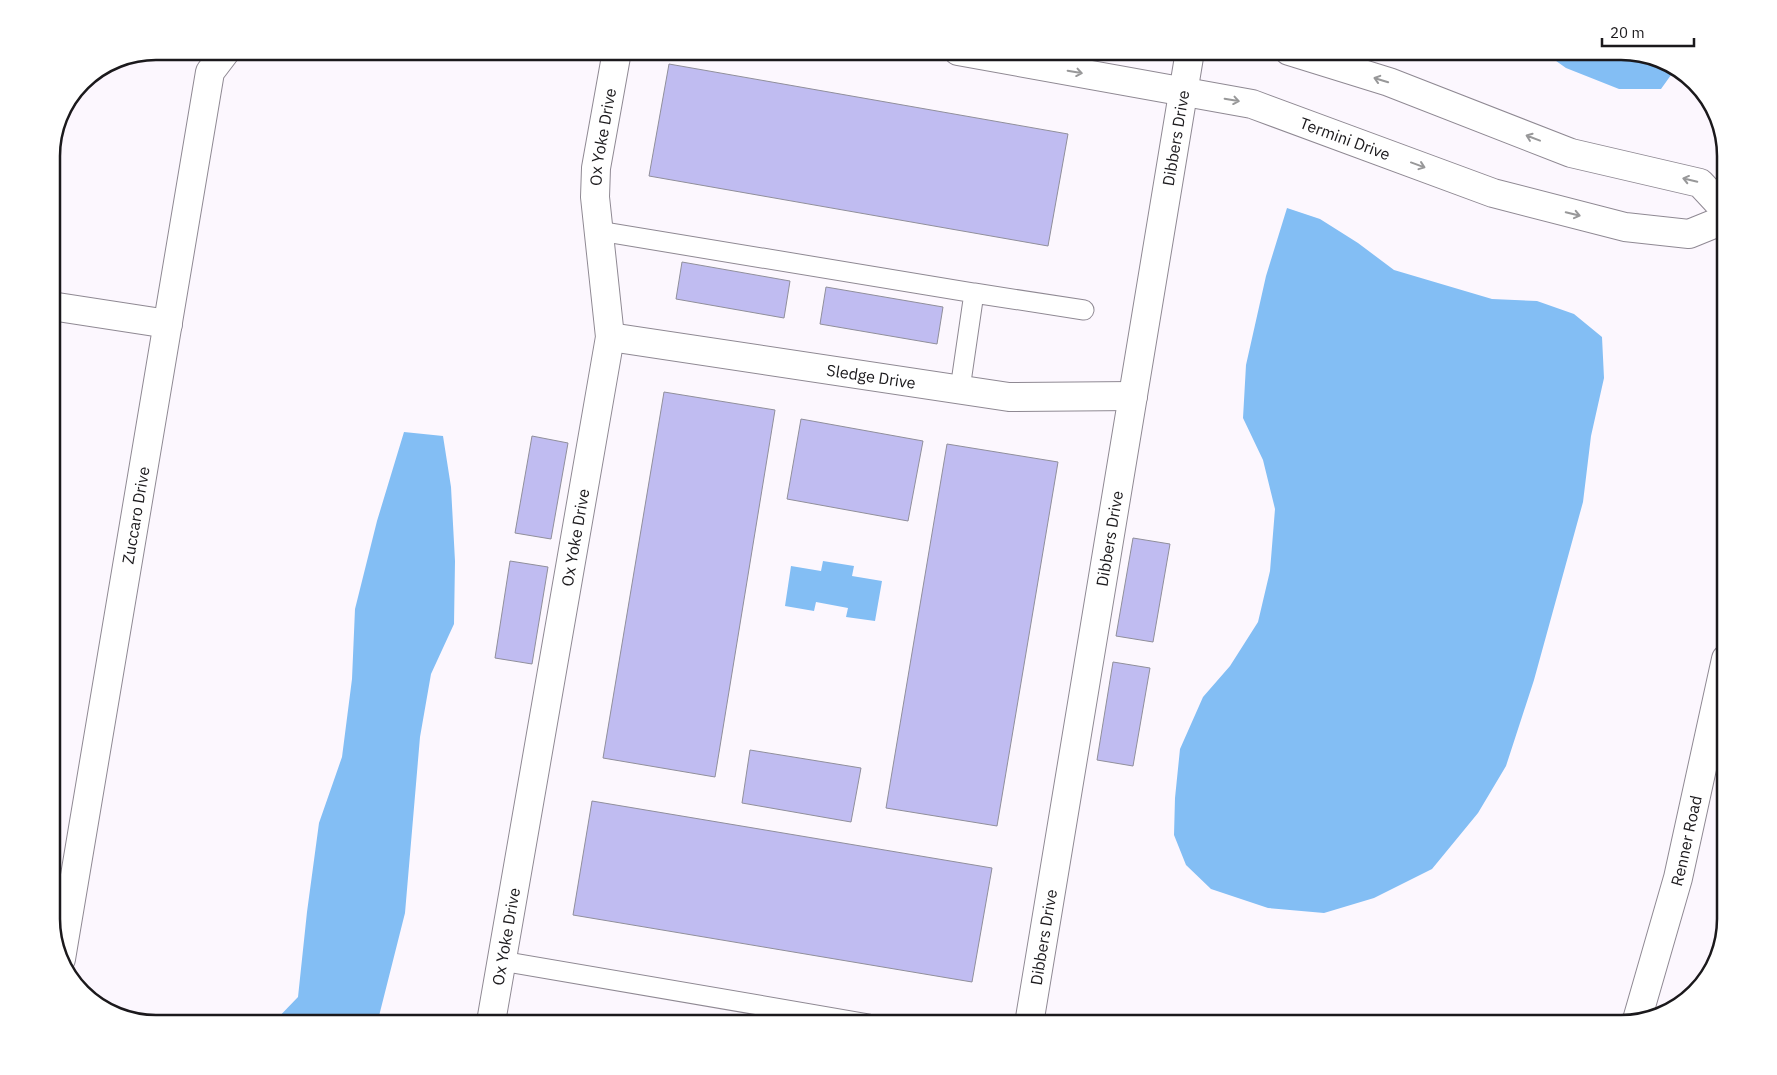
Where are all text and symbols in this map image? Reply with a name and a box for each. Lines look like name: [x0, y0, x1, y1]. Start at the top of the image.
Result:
scale bar: [1602, 15, 1694, 47]
text: 20 m: [1610, 23, 1645, 42]
one-way arrow: [1067, 68, 1083, 78]
one-way arrow: [1374, 75, 1390, 84]
street label: Ox Yoke Drive: [585, 86, 620, 186]
street label: Dibbers Drive: [1158, 88, 1193, 187]
one-way arrow: [1223, 96, 1239, 106]
street label: Termini Drive: [1297, 113, 1393, 164]
one-way arrow: [1526, 133, 1541, 142]
one-way arrow: [1410, 161, 1425, 170]
one-way arrow: [1682, 175, 1698, 184]
one-way arrow: [1564, 209, 1580, 219]
street label: Sledge Drive: [825, 360, 917, 393]
street label: Zuccaro Drive: [118, 465, 154, 565]
street label: Ox Yoke Drive: [557, 487, 594, 588]
street label: Dibbers Drive: [1092, 489, 1127, 588]
street label: Renner Road: [1666, 793, 1706, 888]
street label: Ox Yoke Drive: [488, 886, 524, 987]
street label: Dibbers Drive: [1026, 888, 1061, 987]

